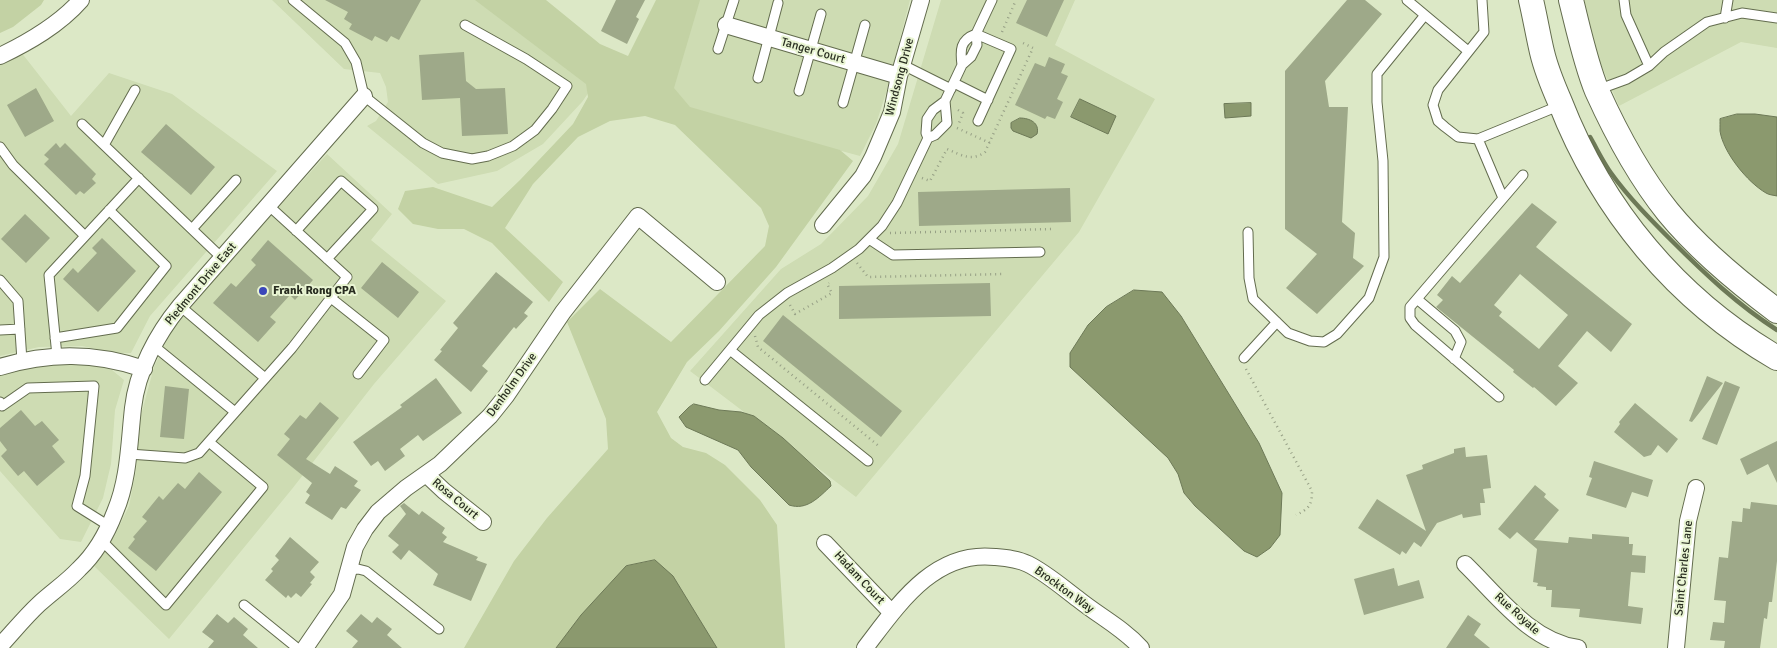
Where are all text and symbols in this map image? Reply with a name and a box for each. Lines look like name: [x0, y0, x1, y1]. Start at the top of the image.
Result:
street label: Tanger Court: [779, 35, 847, 67]
street label: Windsong Drive: [883, 36, 917, 118]
street label: Piedmont Drive East: [162, 240, 240, 328]
place label: Frank Rong CPA: [273, 284, 356, 298]
marker: Frank Rong CPA: [257, 285, 269, 297]
street label: Denholm Drive: [484, 350, 540, 420]
street label: Rosa Court: [429, 475, 481, 523]
street label: Saint Charles Lane: [1672, 520, 1696, 616]
street label: Hadam Court: [831, 548, 887, 608]
street label: Brockton Way: [1031, 564, 1097, 616]
street label: Rue Royale: [1491, 590, 1543, 638]

